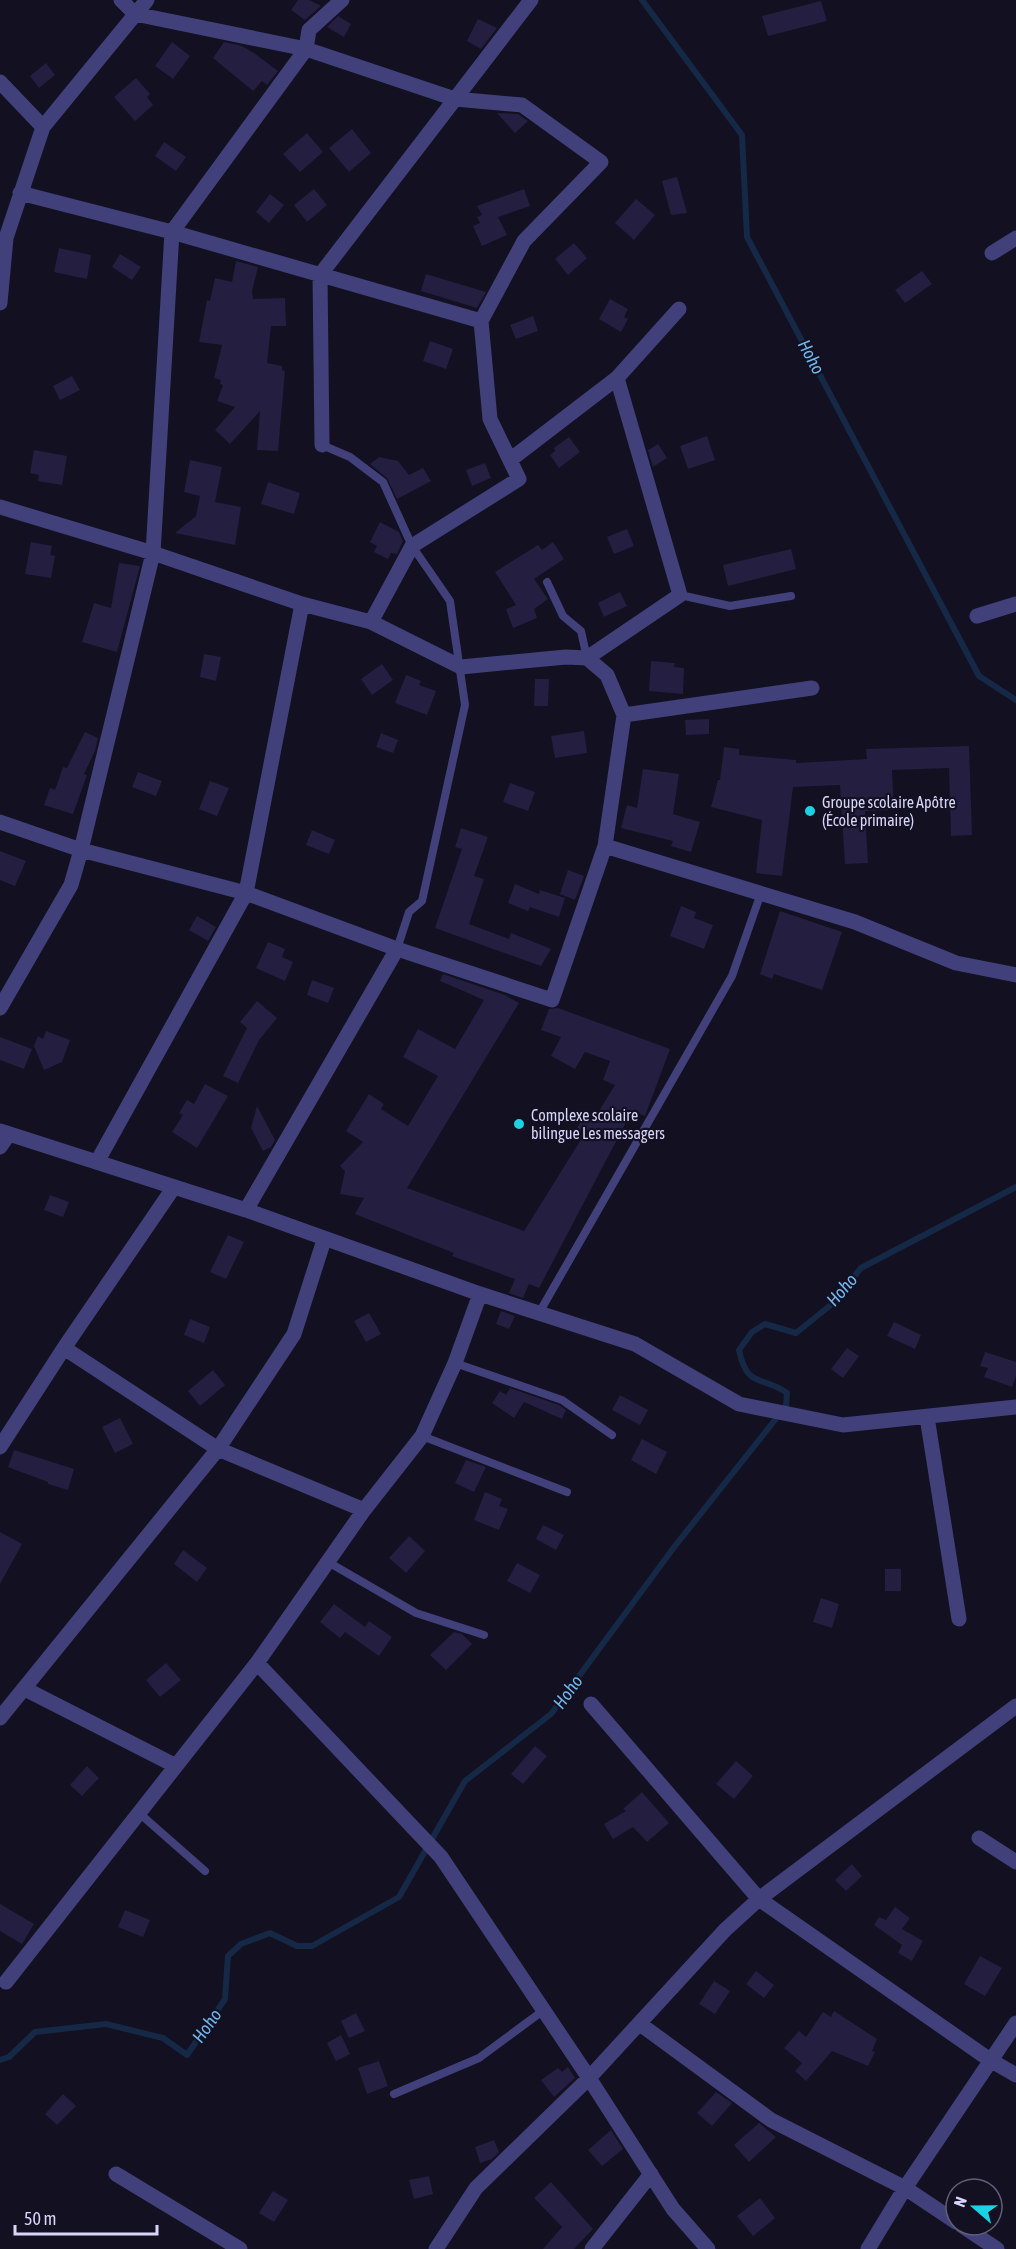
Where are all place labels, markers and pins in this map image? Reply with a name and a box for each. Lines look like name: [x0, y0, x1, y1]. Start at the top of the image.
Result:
place label: Groupe scolaire Apôtre (École primaire): [822, 793, 956, 830]
marker: Groupe scolaire Apôtre (École primaire): [803, 804, 817, 818]
place label: Complexe scolaire bilingue Les messagers: [531, 1106, 665, 1143]
marker: Complexe scolaire bilingue Les messagers: [512, 1117, 526, 1131]

